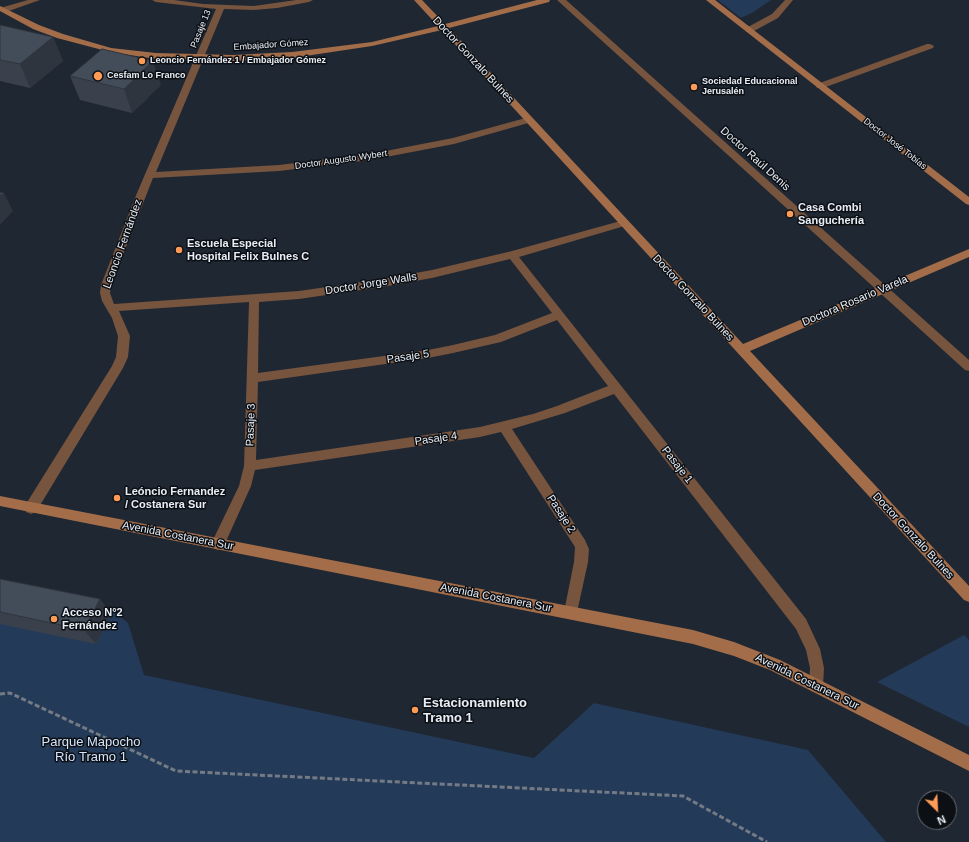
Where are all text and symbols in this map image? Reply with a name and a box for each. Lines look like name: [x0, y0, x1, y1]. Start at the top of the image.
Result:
street label: Pasaje 13: [188, 8, 214, 50]
street label: Doctor Gonzalo Bulnes: [430, 14, 516, 106]
street label: Embajador Gómez: [233, 37, 309, 53]
marker: Leoncio Fernández 1 / Embajador Gómez: [137, 56, 147, 66]
place label: Leoncio Fernández 1 / Embajador Gómez: [150, 56, 326, 66]
marker: Cesfam Lo Franco: [92, 70, 104, 82]
place label: Cesfam Lo Franco: [107, 71, 186, 81]
place label: Sociedad Educacional Jerusalén: [702, 77, 798, 98]
marker: Sociedad Educacional Jerusalén: [689, 82, 699, 92]
street label: Doctor José Tobías: [861, 116, 929, 172]
street label: Doctor Raúl Denis: [717, 124, 793, 194]
street label: Doctor Augusto Wybert: [294, 148, 388, 172]
street label: Leoncio Fernández: [101, 197, 145, 291]
place label: Casa Combi Sanguchería: [798, 201, 864, 227]
marker: Casa Combi Sanguchería: [785, 209, 795, 219]
place label: Escuela Especial Hospital Felix Bulnes C: [187, 237, 309, 263]
marker: Escuela Especial Hospital Felix Bulnes C: [174, 245, 184, 255]
street label: Doctor Gonzalo Bulnes: [650, 252, 736, 344]
street label: Doctor Jorge Walls: [324, 270, 418, 298]
street label: Doctora Rosario Varela: [800, 273, 910, 329]
street label: Pasaje 5: [386, 347, 430, 367]
street label: Pasaje 3: [244, 403, 258, 447]
street label: Pasaje 4: [414, 429, 458, 449]
street label: Pasaje 1: [659, 444, 695, 486]
place label: Leóncio Fernandez / Costanera Sur: [125, 485, 225, 511]
street label: Doctor Gonzalo Bulnes: [870, 490, 956, 582]
street label: Pasaje 2: [544, 492, 578, 536]
marker: Leóncio Fernandez / Costanera Sur: [112, 493, 122, 503]
street label: Avenida Costanera Sur: [121, 519, 235, 553]
street label: Avenida Costanera Sur: [439, 581, 553, 615]
place label: Acceso N°2 Fernández: [62, 606, 123, 632]
marker: Acceso N°2 Fernández: [49, 614, 59, 624]
street label: Avenida Costanera Sur: [753, 651, 861, 713]
place label: Estacionamiento Tramo 1: [423, 695, 527, 726]
marker: Estacionamiento Tramo 1: [410, 705, 420, 715]
park label: Parque Mapocho Río Tramo 1: [41, 734, 141, 765]
north arrow: [917, 790, 957, 830]
text: N: [935, 813, 948, 827]

